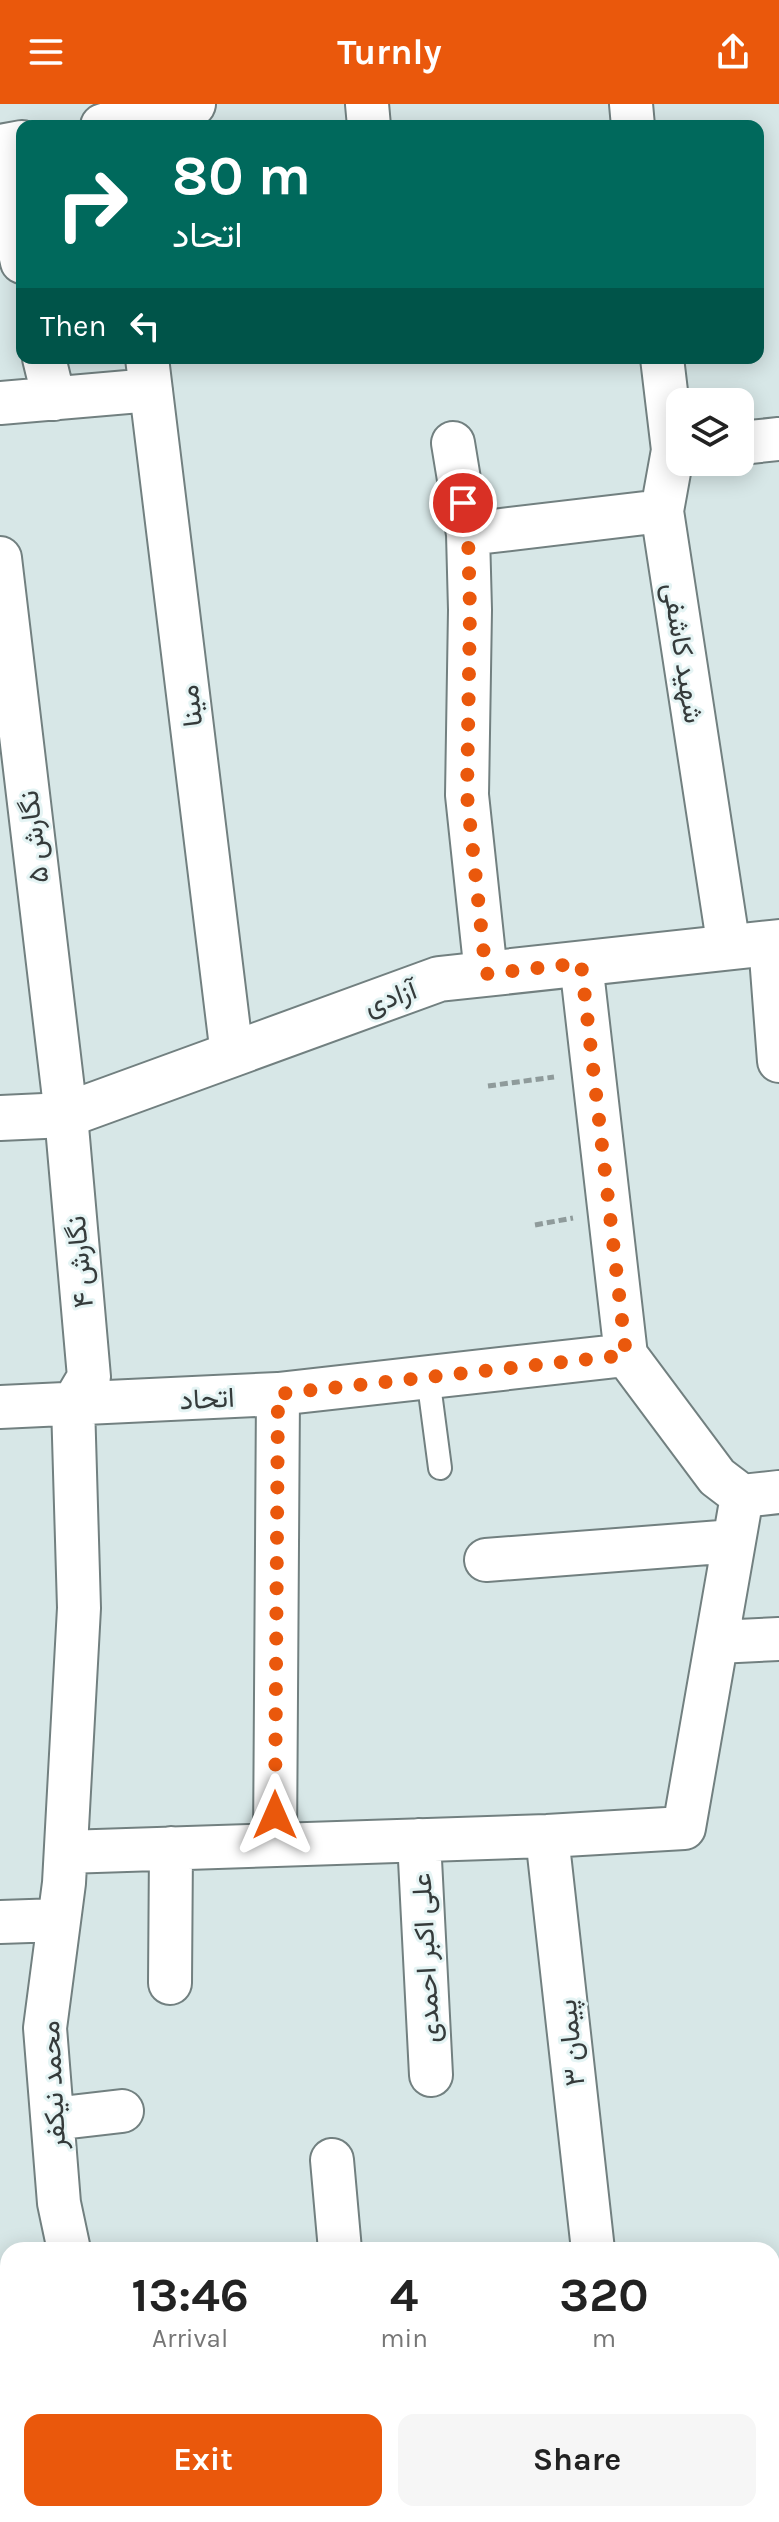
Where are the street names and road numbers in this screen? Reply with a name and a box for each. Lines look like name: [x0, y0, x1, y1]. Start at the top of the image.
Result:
street label: شهید کاشفی: [655, 581, 711, 726]
street label: مینا: [172, 683, 209, 729]
street label: نگارش ۵: [11, 789, 57, 885]
street label: آزادی: [359, 972, 424, 1023]
street label: نگارش ۴: [59, 1214, 101, 1310]
street label: اتحاد: [179, 1381, 235, 1416]
street label: علی اکبر احمدی: [405, 1872, 447, 2044]
street label: پیمان ۳: [550, 1998, 593, 2088]
street label: محمد نیکفر: [33, 2020, 73, 2151]

